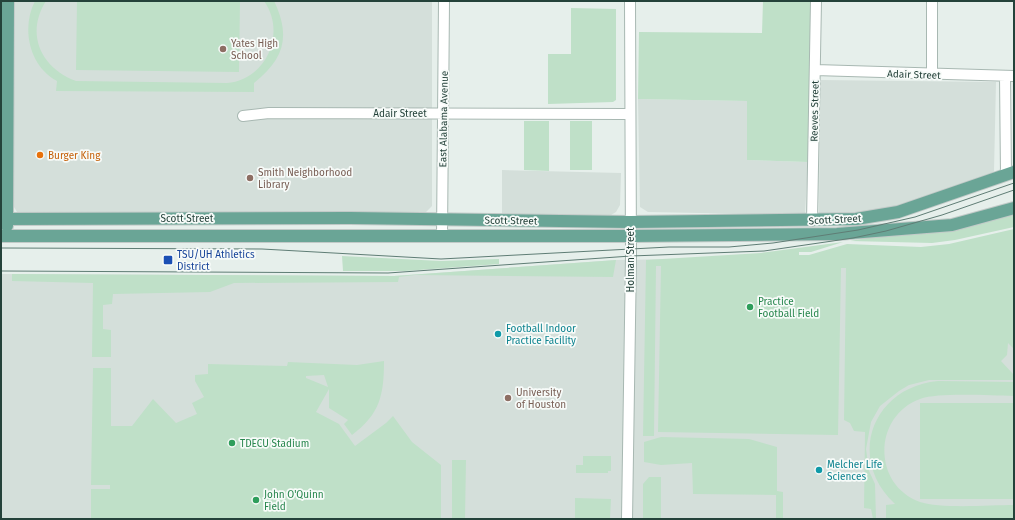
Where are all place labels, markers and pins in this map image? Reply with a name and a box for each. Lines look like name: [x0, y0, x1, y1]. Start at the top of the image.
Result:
place label: Yates High School: [231, 38, 278, 62]
marker: Yates High School: [218, 44, 228, 54]
marker: Burger King: [35, 150, 45, 160]
place label: Burger King: [48, 150, 101, 162]
place label: Smith Neighborhood Library: [258, 167, 352, 191]
marker: Smith Neighborhood Library: [245, 173, 255, 183]
place label: TSU/UH Athletics District: [177, 249, 255, 273]
marker: TSU/UH Athletics District: [162, 254, 174, 266]
place label: Practice Football Field: [758, 296, 819, 320]
marker: Practice Football Field: [745, 302, 755, 312]
place label: Football Indoor Practice Facility: [506, 323, 576, 347]
marker: Football Indoor Practice Facility: [493, 329, 503, 339]
place label: University of Houston: [516, 387, 566, 411]
marker: University of Houston: [503, 393, 513, 403]
marker: TDECU Stadium: [227, 438, 237, 448]
place label: TDECU Stadium: [240, 438, 309, 450]
place label: Melcher Life Sciences: [827, 459, 882, 483]
marker: Melcher Life Sciences: [814, 465, 824, 475]
place label: John O'Quinn Field: [264, 489, 324, 513]
marker: John O'Quinn Field: [251, 495, 261, 505]

